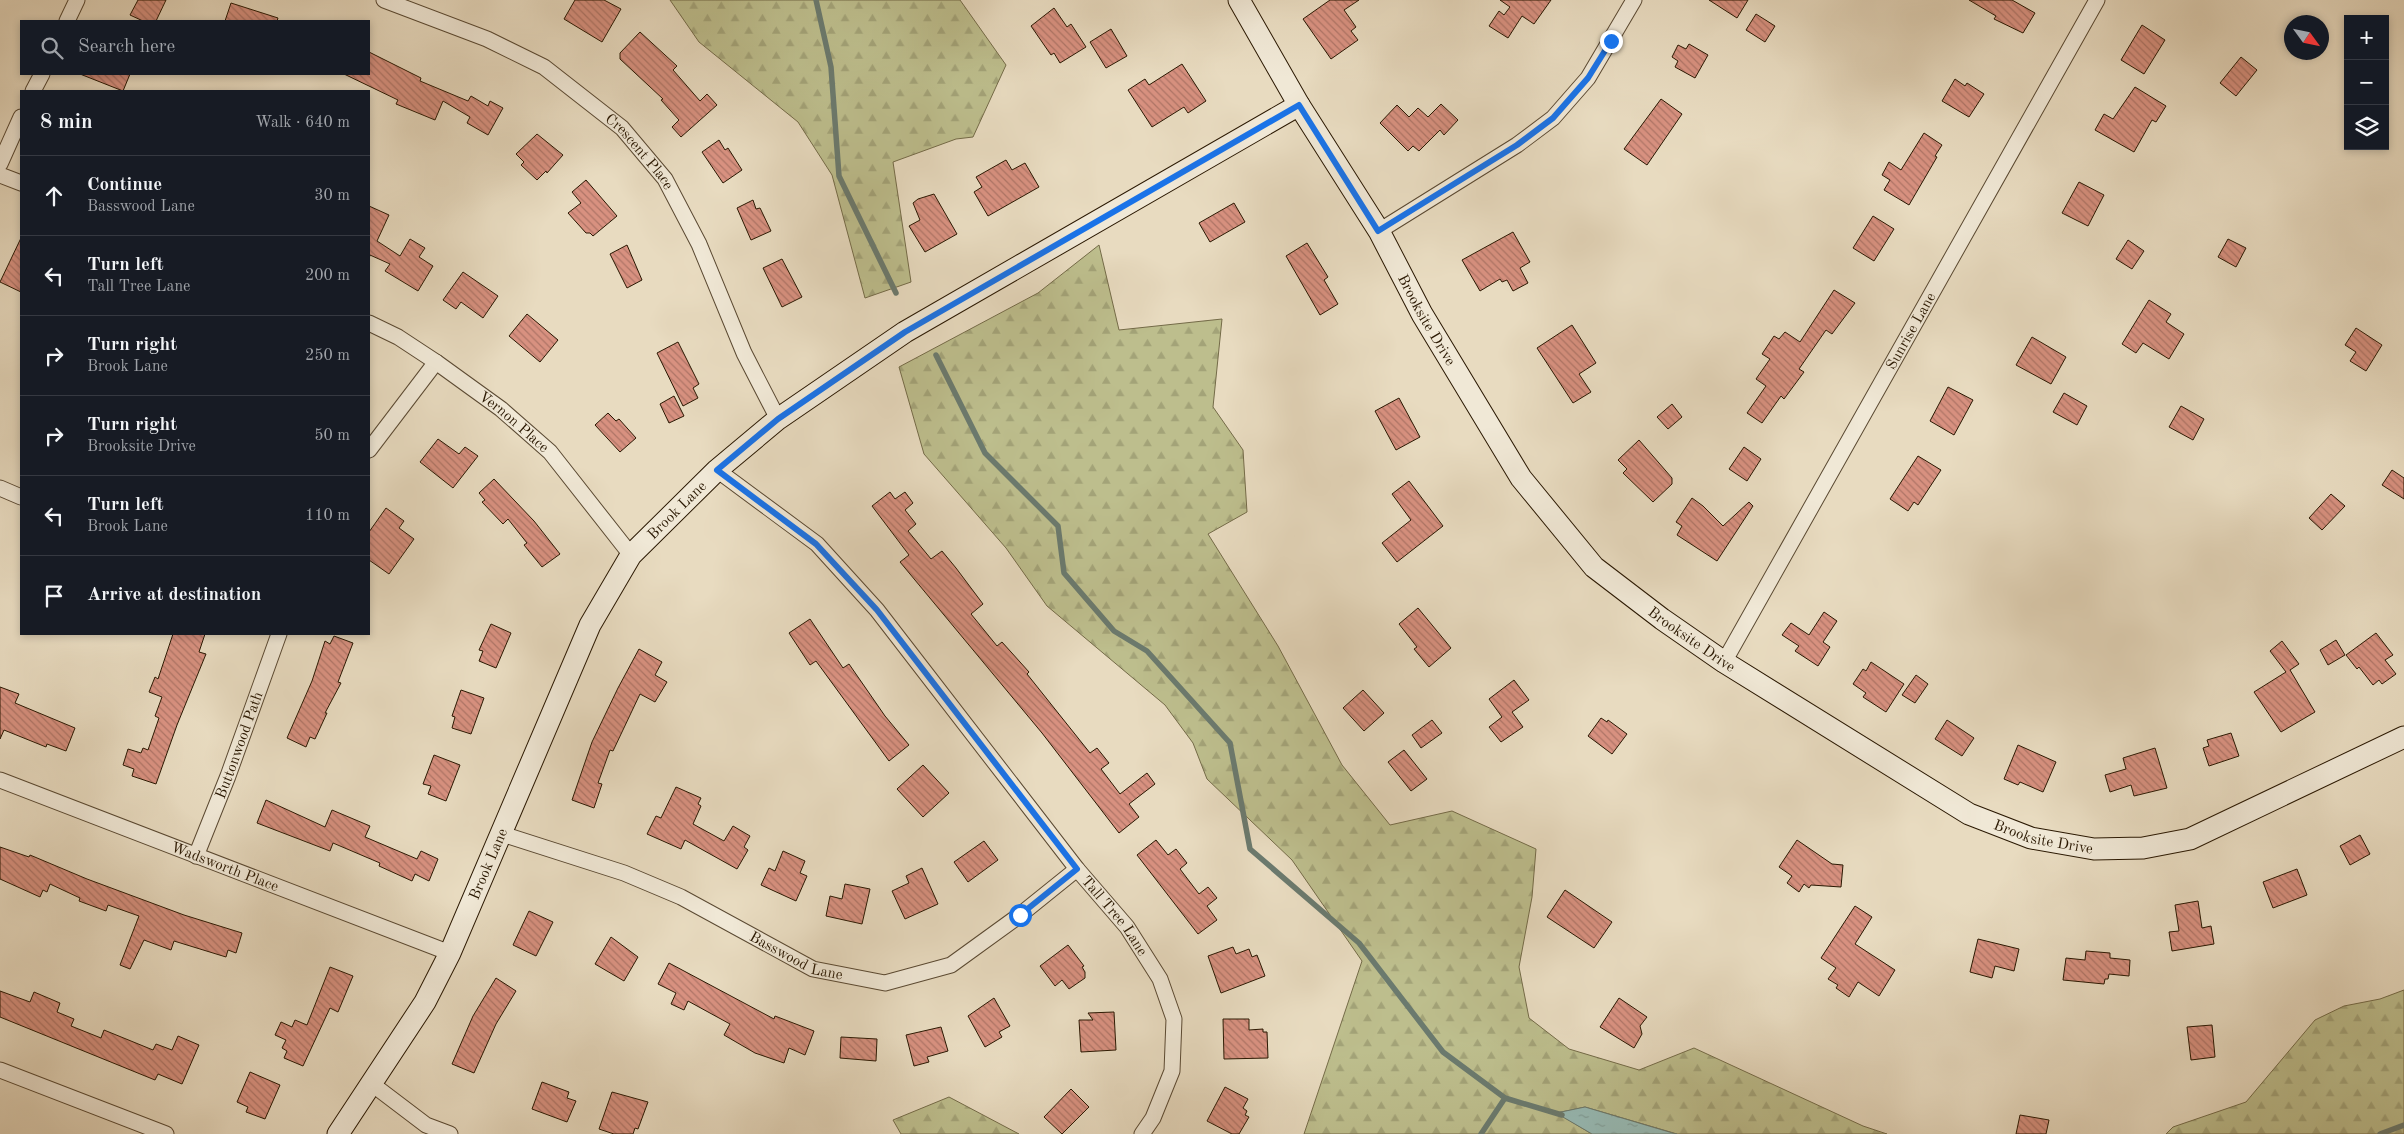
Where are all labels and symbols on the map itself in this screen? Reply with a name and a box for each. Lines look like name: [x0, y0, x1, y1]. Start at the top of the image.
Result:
north arrow: [2284, 15, 2329, 60]
route end: [1600, 30, 1623, 53]
street label: Crescent Place: [602, 112, 675, 193]
street label: Brooksite Drive: [1394, 272, 1457, 369]
street label: Sunrise Lane: [1884, 291, 1939, 373]
street label: Vernon Place: [475, 389, 551, 456]
street label: Brook Lane: [645, 479, 710, 543]
street label: Brooksite Drive: [1645, 605, 1737, 676]
street label: Buttonwood Path: [214, 690, 267, 801]
street label: Brooksite Drive: [1991, 818, 2094, 858]
street label: Brook Lane: [468, 827, 511, 902]
street label: Wadsworth Place: [169, 840, 280, 895]
street label: Tall Tree Lane: [1078, 874, 1149, 959]
route start: [1009, 904, 1032, 927]
street label: Basswood Lane: [746, 930, 844, 984]

